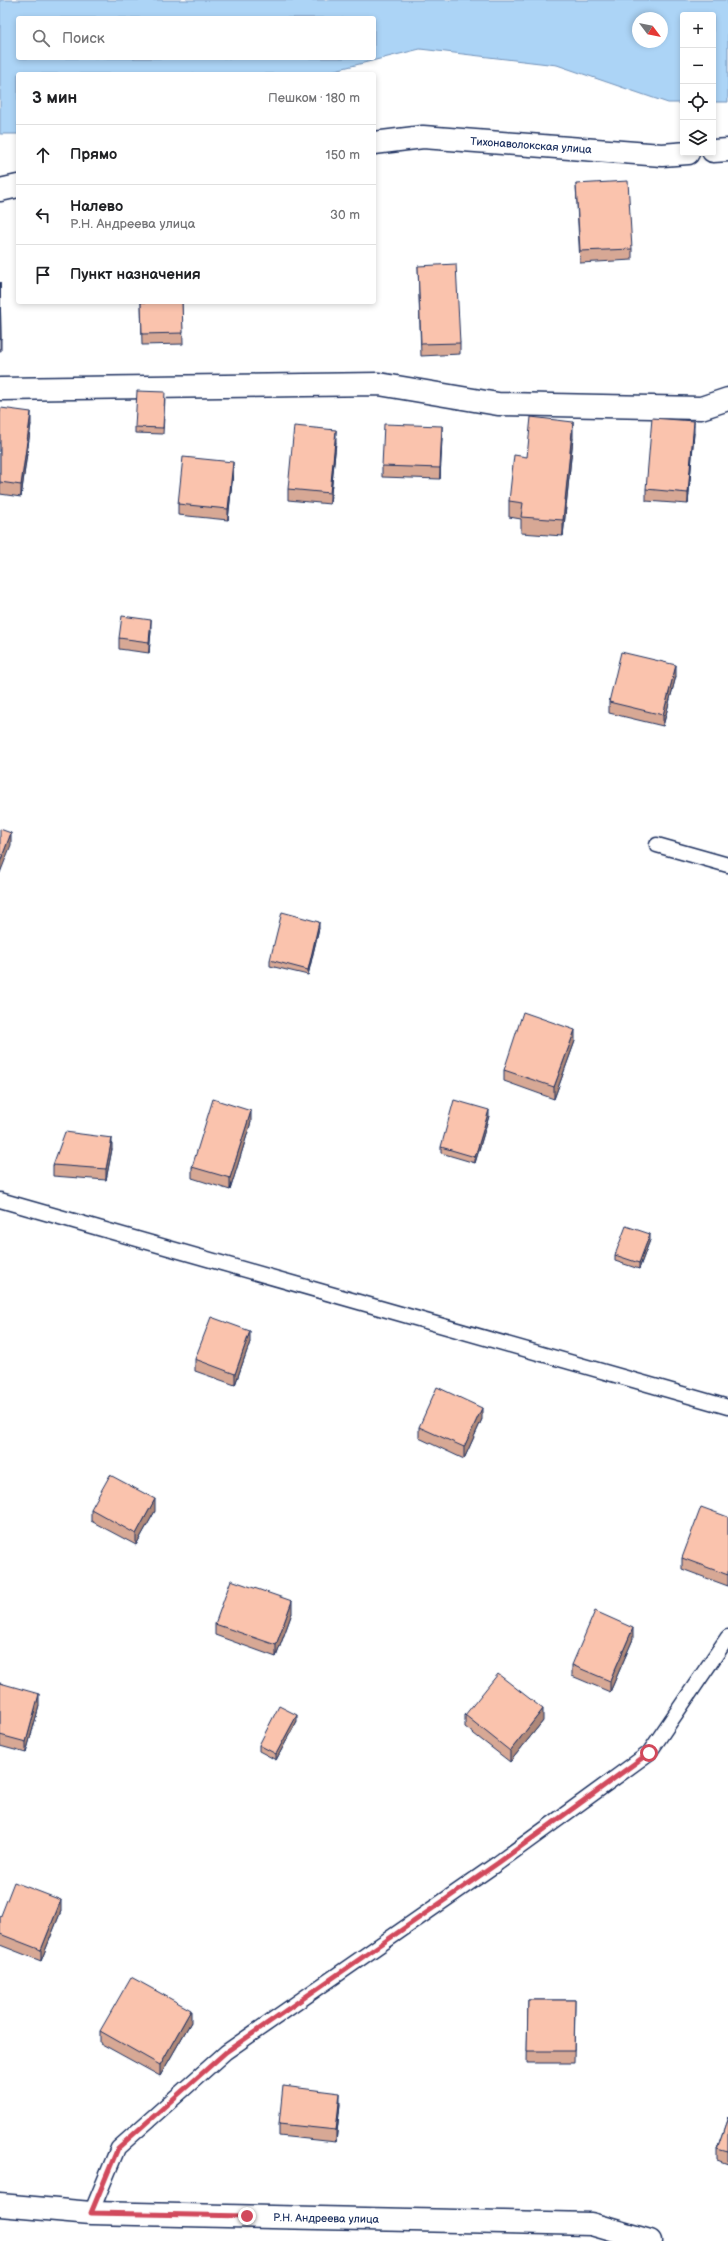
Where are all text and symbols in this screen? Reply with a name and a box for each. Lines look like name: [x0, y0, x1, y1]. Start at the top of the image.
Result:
north arrow: [632, 12, 668, 48]
map controls: [680, 12, 716, 156]
button: +: [680, 12, 716, 48]
search box: [16, 16, 376, 60]
icon: search: [30, 27, 52, 49]
text: Поиск: [62, 29, 105, 48]
button: −: [680, 48, 716, 84]
button: locate: [680, 84, 716, 120]
text: 3 мин: [32, 88, 77, 108]
text: Пешком · 180 m: [268, 90, 360, 106]
button: layers: [680, 120, 716, 156]
street label: Тихонаволокская улица: [470, 135, 593, 156]
icon: ahead: [32, 144, 54, 166]
text: Прямо: [70, 145, 117, 164]
text: 150 m: [326, 147, 360, 163]
text: Налево: [70, 197, 123, 216]
icon: left: [32, 204, 54, 226]
text: 30 m: [330, 207, 360, 223]
text: Р.Н. Андреева улица: [70, 216, 195, 232]
icon: arrive: [32, 264, 54, 286]
text: Пункт назначения: [70, 265, 201, 284]
route start: [640, 1744, 658, 1762]
route end: [238, 2207, 256, 2225]
street label: Р.Н. Андреева улица: [273, 2211, 380, 2226]

